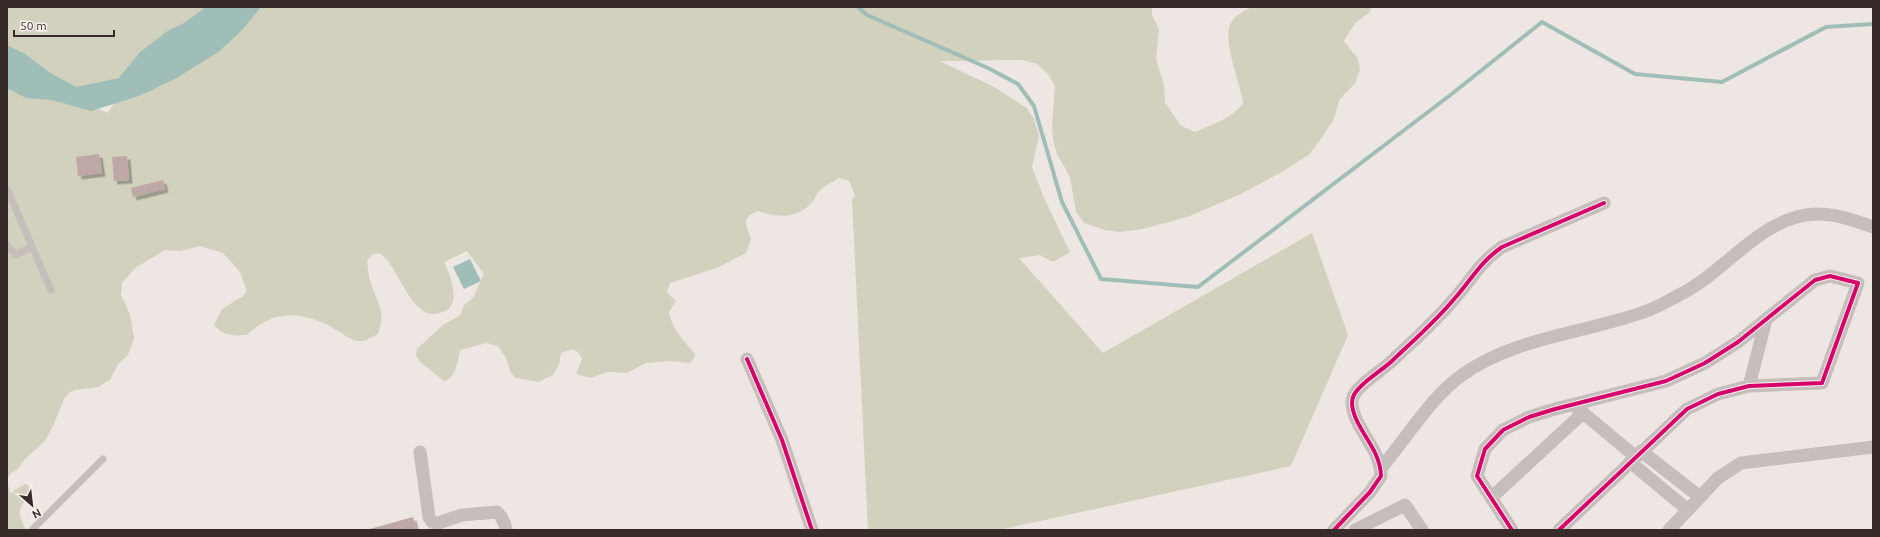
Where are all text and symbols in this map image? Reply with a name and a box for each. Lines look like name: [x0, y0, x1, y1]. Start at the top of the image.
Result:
scale bar: [14, 12, 114, 38]
text: 50 m: [20, 19, 47, 32]
north arrow: [12, 485, 52, 525]
text: N: [30, 507, 43, 521]

